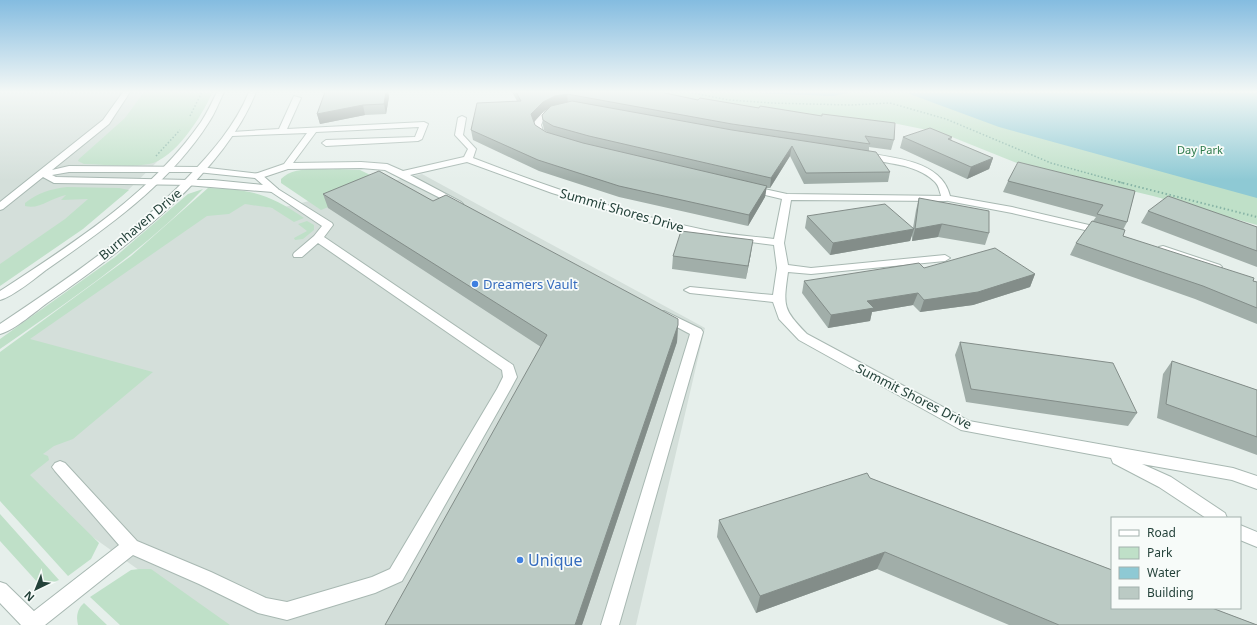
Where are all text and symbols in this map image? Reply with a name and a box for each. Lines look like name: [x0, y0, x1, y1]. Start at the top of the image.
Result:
park label: Day Park: [1177, 142, 1223, 157]
street label: Burnhaven Drive: [95, 184, 185, 264]
street label: Summit Shores Drive: [558, 184, 686, 236]
place label: Dreamers Vault: [483, 275, 578, 293]
marker: Dreamers Vault: [470, 279, 480, 289]
street label: Summit Shores Drive: [853, 359, 975, 433]
legend: [1111, 517, 1241, 609]
text: Road: [1147, 524, 1176, 541]
text: Park: [1147, 544, 1173, 561]
place label: Unique: [528, 549, 582, 571]
marker: Unique: [515, 555, 525, 565]
text: Water: [1147, 564, 1181, 581]
north arrow: [16, 569, 56, 609]
text: Building: [1147, 584, 1194, 601]
text: N: [20, 588, 37, 605]

